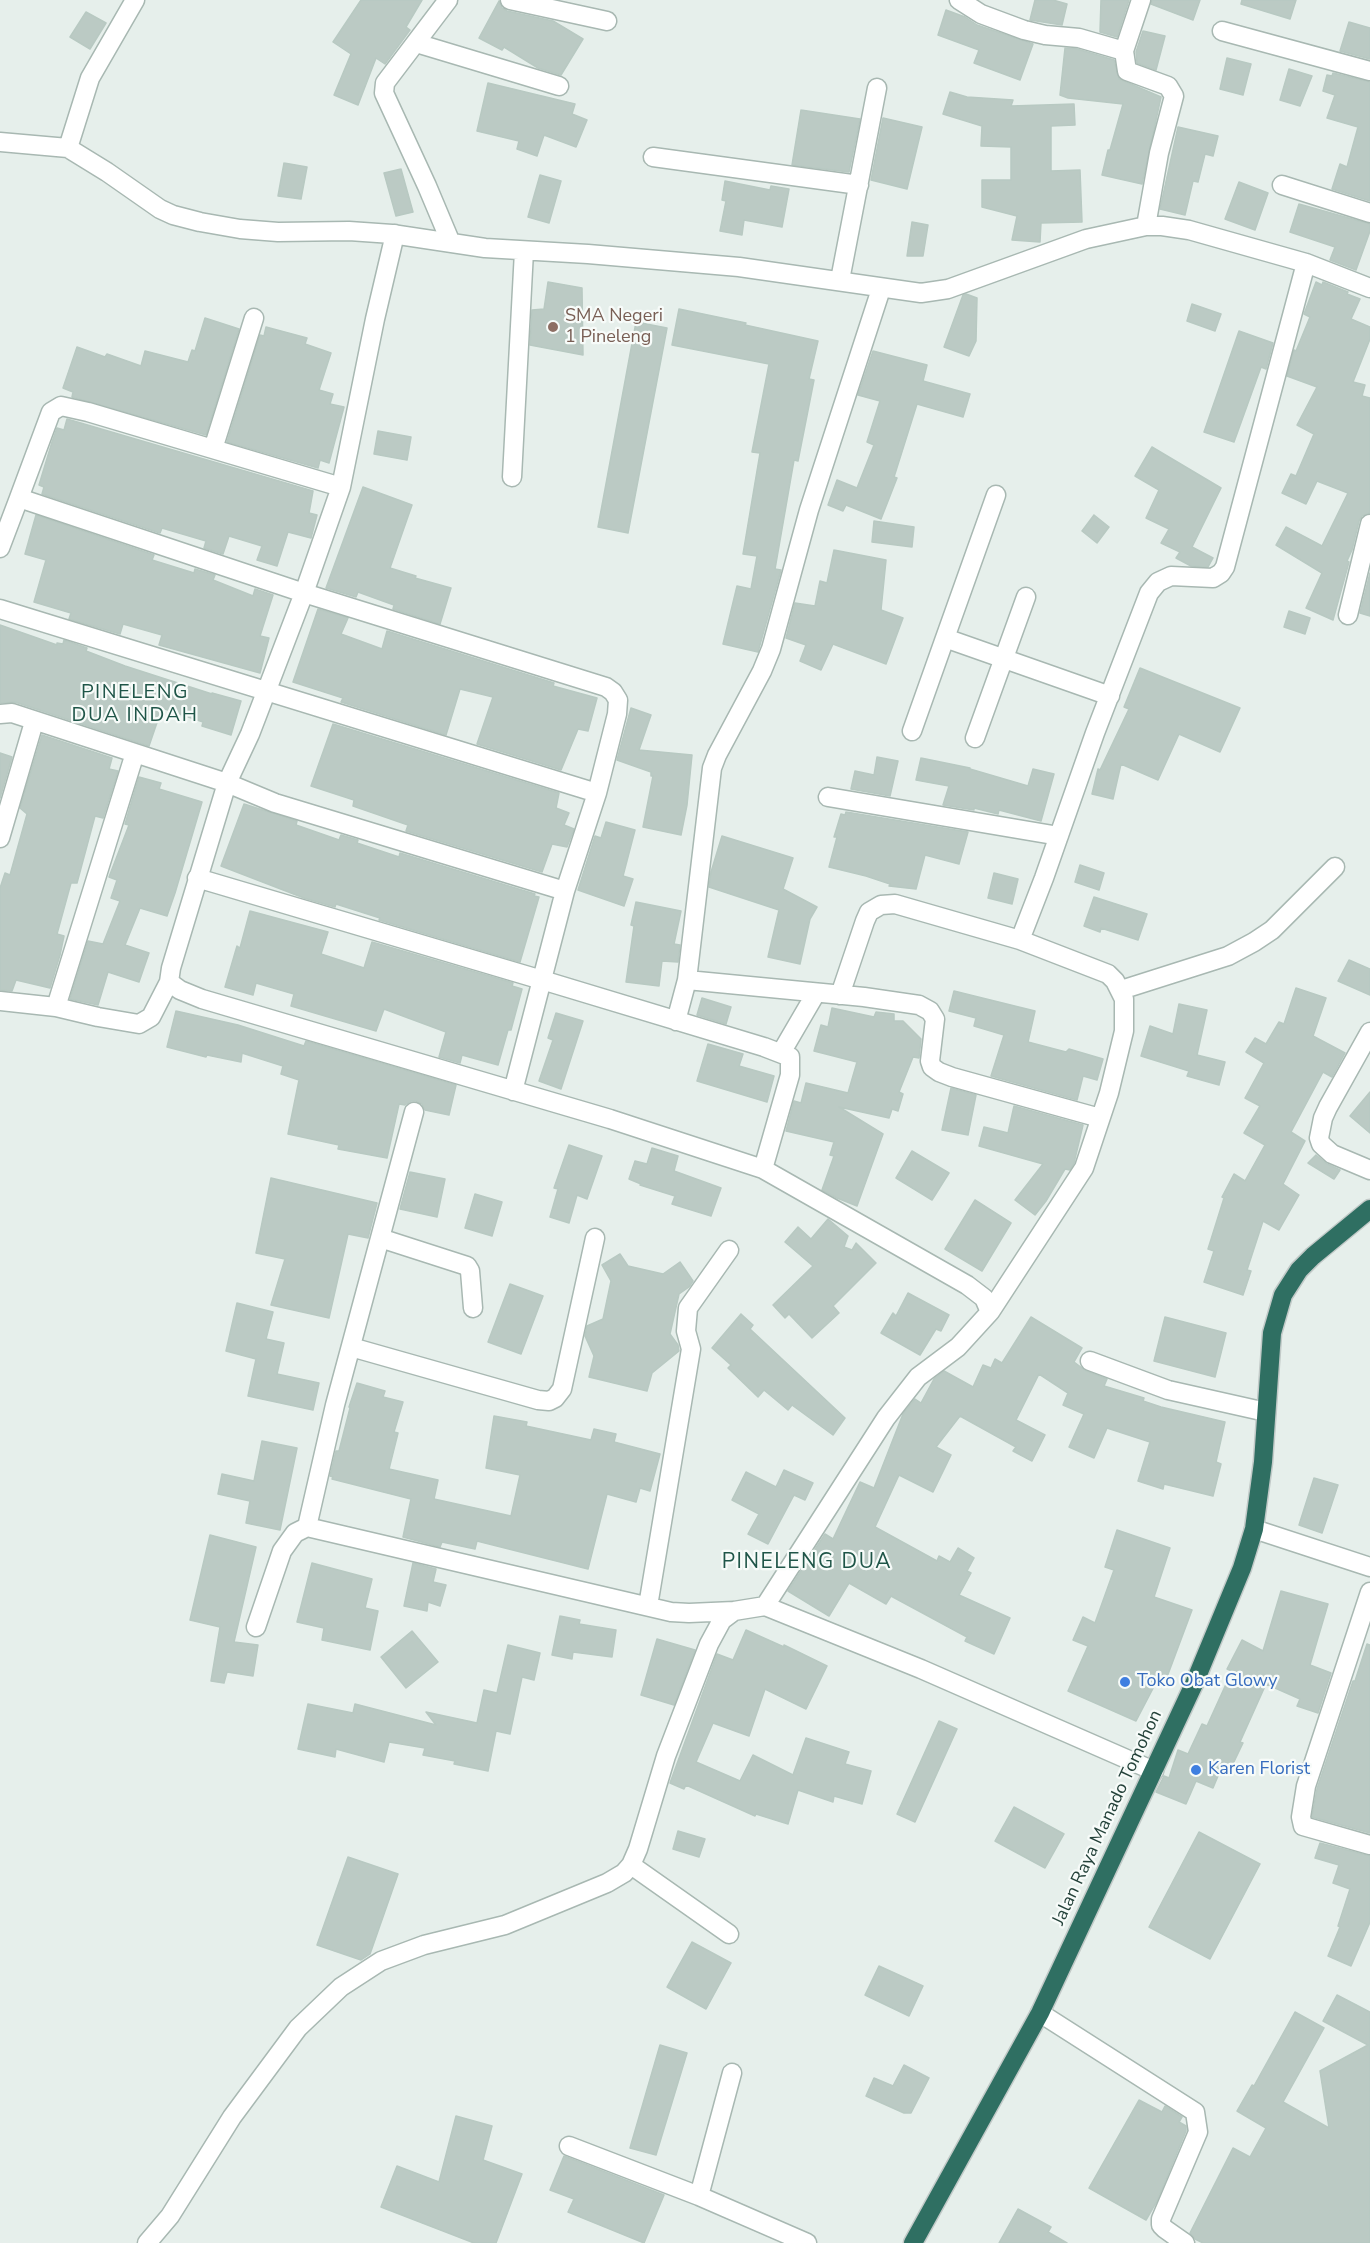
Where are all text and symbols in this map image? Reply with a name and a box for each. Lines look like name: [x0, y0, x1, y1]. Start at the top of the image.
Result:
place label: SMA Negeri 1 Pineleng: [565, 306, 663, 348]
marker: SMA Negeri 1 Pineleng: [546, 320, 560, 334]
district label: PINELENG DUA INDAH: [72, 681, 198, 728]
district label: PINELENG DUA: [722, 1550, 892, 1576]
place label: Toko Obat Glowy: [1137, 1671, 1278, 1693]
marker: Toko Obat Glowy: [1118, 1675, 1132, 1689]
street label: Jalan Raya Manado Tomohon: [1049, 1707, 1167, 1929]
place label: Karen Florist: [1208, 1759, 1310, 1781]
marker: Karen Florist: [1189, 1763, 1203, 1777]

